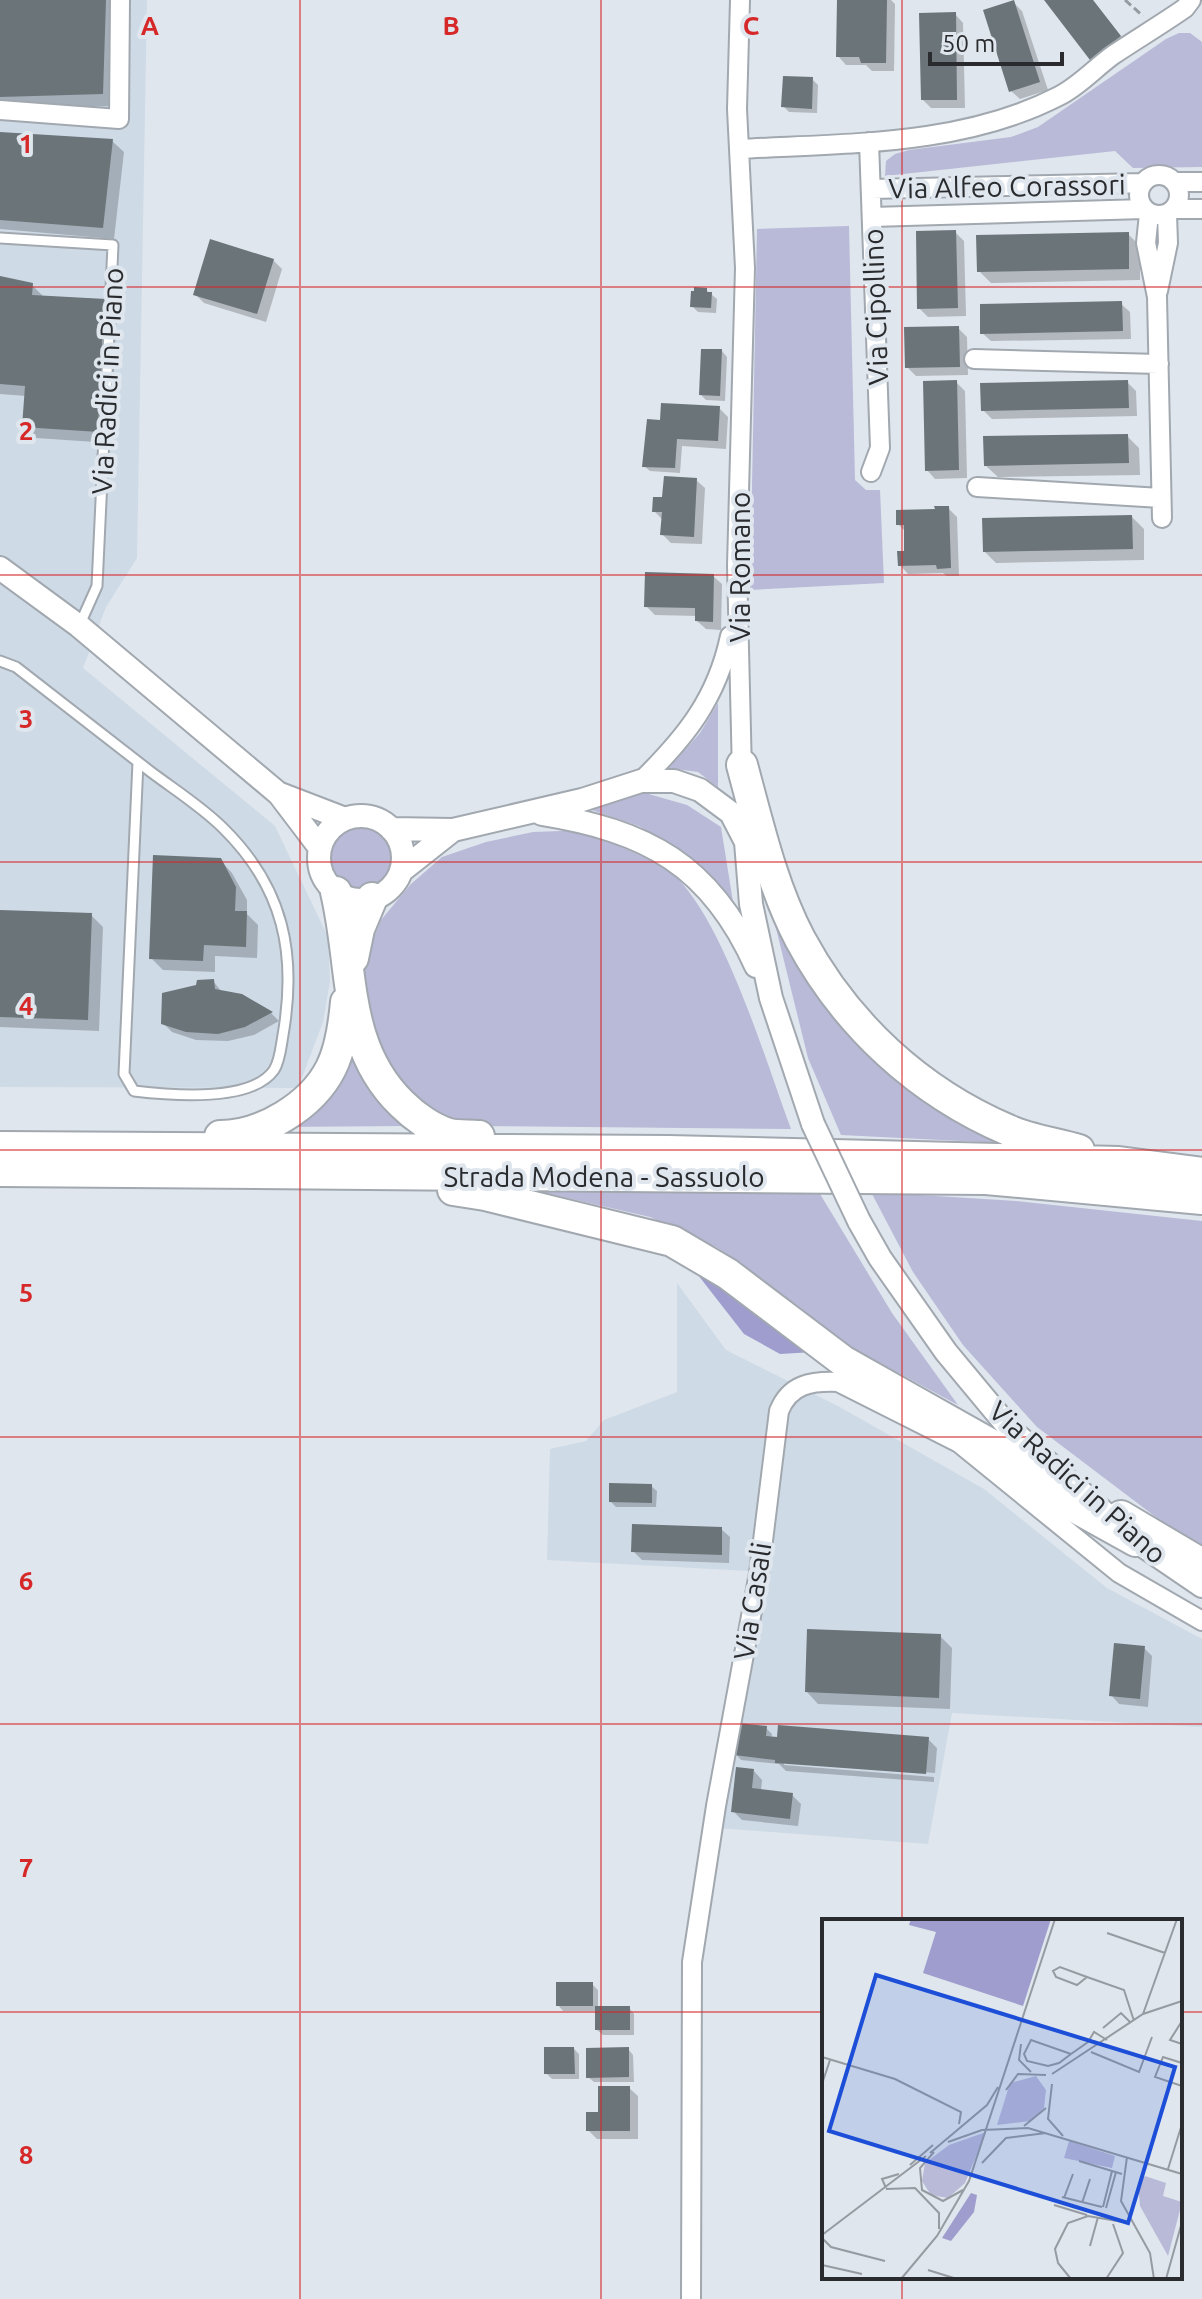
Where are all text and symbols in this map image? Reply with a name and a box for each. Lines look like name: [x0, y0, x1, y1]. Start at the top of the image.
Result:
text: A: [141, 11, 160, 40]
text: B: [442, 11, 460, 40]
text: C: [743, 11, 760, 40]
scale bar: [930, 16, 1062, 66]
text: 50 m: [942, 30, 995, 57]
text: 1: [19, 129, 33, 158]
street label: Via Alfeo Corassori: [888, 168, 1126, 204]
street label: Via Cipollino: [857, 228, 893, 386]
street label: Via Radici in Piano: [86, 267, 128, 495]
text: 2: [19, 416, 33, 445]
street label: Via Romano: [724, 492, 755, 642]
text: 3: [19, 704, 33, 733]
text: 4: [19, 991, 33, 1020]
street label: Strada Modena - Sassuolo: [443, 1161, 765, 1192]
text: 5: [19, 1278, 33, 1307]
street label: Via Radici in Piano: [983, 1395, 1173, 1569]
street label: Via Casali: [727, 1540, 777, 1662]
text: 6: [19, 1566, 33, 1595]
text: 7: [19, 1853, 33, 1882]
inset map: [822, 1919, 1182, 2279]
text: 8: [19, 2140, 33, 2169]

